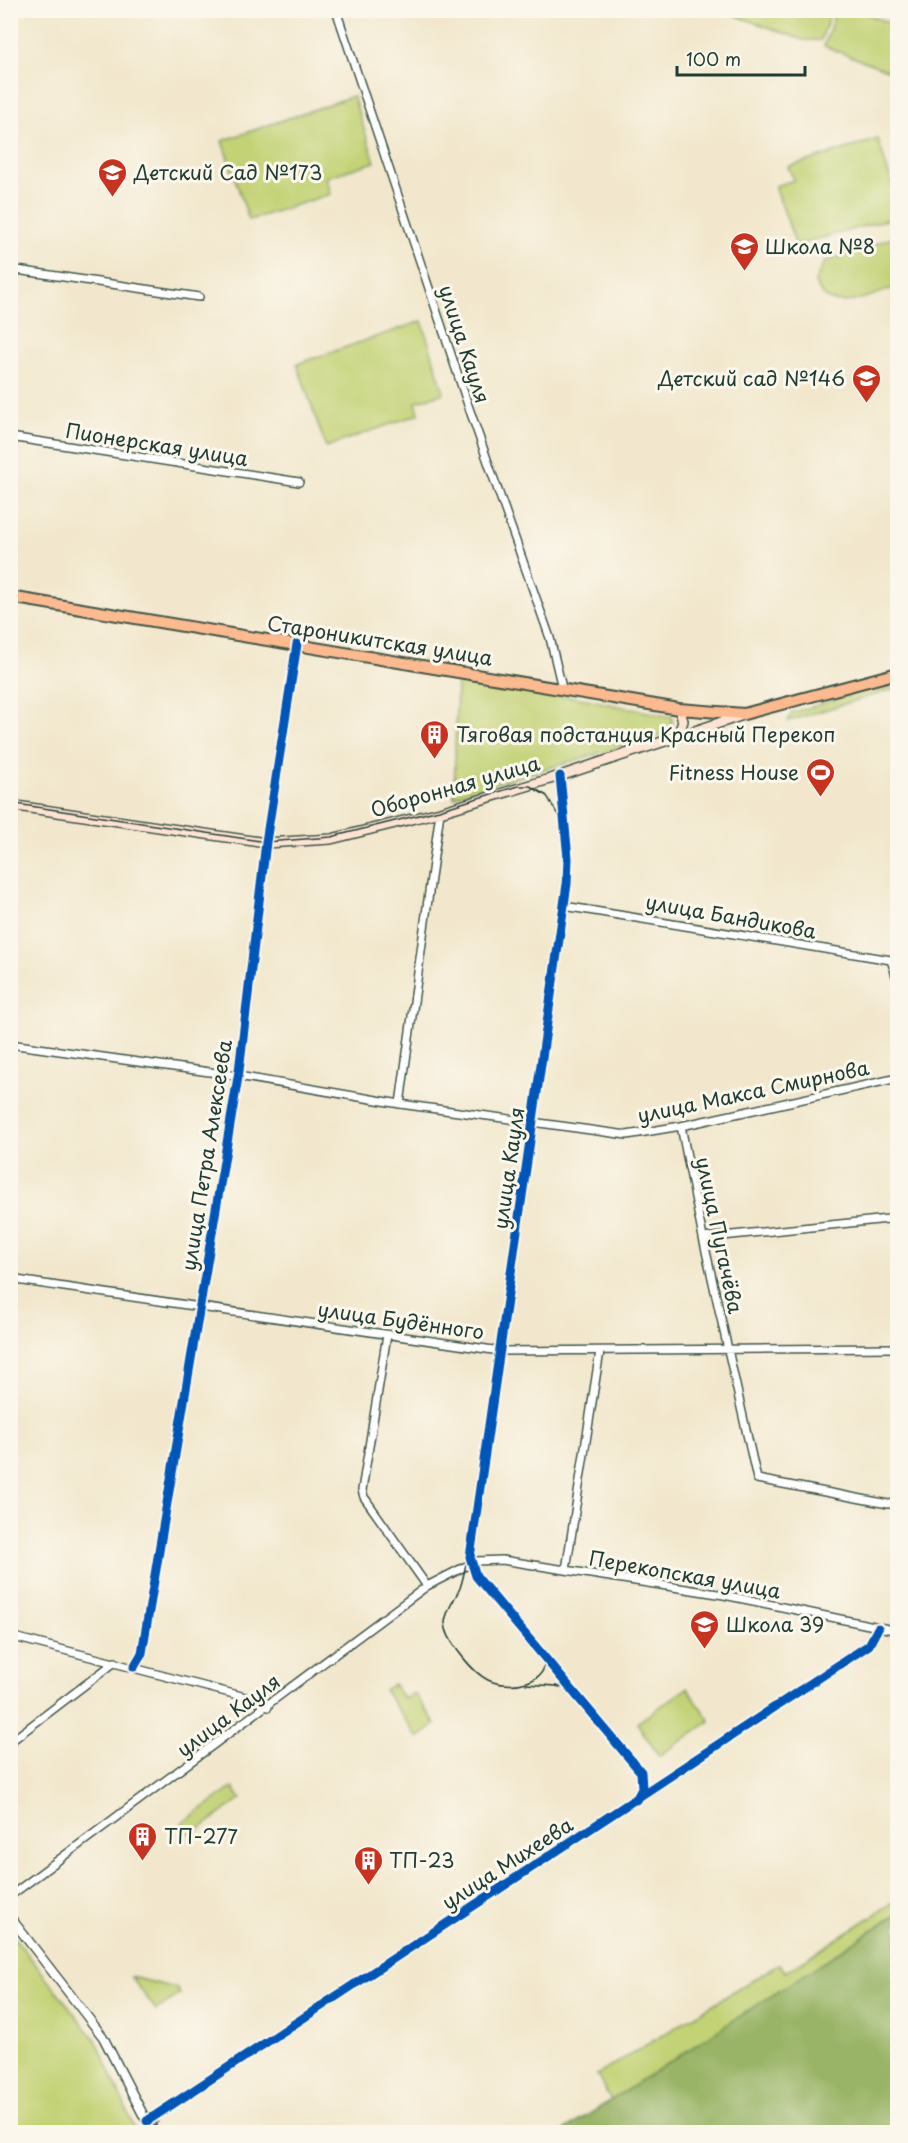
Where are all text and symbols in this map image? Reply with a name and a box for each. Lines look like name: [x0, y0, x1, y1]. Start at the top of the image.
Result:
scale bar: [677, 39, 804, 77]
text: 100 m: [686, 45, 741, 72]
school or university icon: Детский Сад №173: [97, 156, 129, 198]
place label: Детский Сад №173: [133, 157, 322, 187]
school or university icon: Школа №8: [728, 230, 760, 272]
place label: Школа №8: [765, 231, 875, 261]
street label: улица Кауля: [432, 281, 498, 407]
school or university icon: Детский сад №146: [850, 362, 882, 404]
place label: Детский сад №146: [657, 363, 845, 393]
street label: Пионерская улица: [64, 415, 251, 473]
street label: Староникитская улица: [265, 607, 495, 673]
building icon: Тяговая подстанция Красный Перекоп: [419, 718, 451, 760]
place label: Тяговая подстанция Красный Перекоп: [456, 719, 836, 749]
street label: Оборонная улица: [367, 747, 544, 825]
sports icon: Fitness House: [804, 756, 836, 798]
place label: Fitness House: [668, 757, 799, 787]
street label: улица Бандикова: [643, 886, 819, 946]
street label: улица Петра Алексеева: [173, 1037, 239, 1273]
street label: улица Макса Смирнова: [634, 1052, 872, 1130]
street label: улица Кауля: [485, 1105, 531, 1231]
street label: улица Пугачёва: [689, 1154, 751, 1317]
street label: улица Будённого: [316, 1293, 486, 1347]
street label: Перекопская улица: [587, 1542, 784, 1606]
school or university icon: Школа 39: [689, 1608, 721, 1650]
place label: Школа 39: [726, 1609, 824, 1639]
street label: улица Кауля: [170, 1666, 286, 1764]
street label: улица Михеева: [436, 1809, 579, 1917]
building icon: ТП-277: [127, 1820, 159, 1862]
place label: ТП-277: [164, 1821, 238, 1851]
building icon: ТП-23: [352, 1844, 384, 1886]
place label: ТП-23: [389, 1845, 454, 1875]

